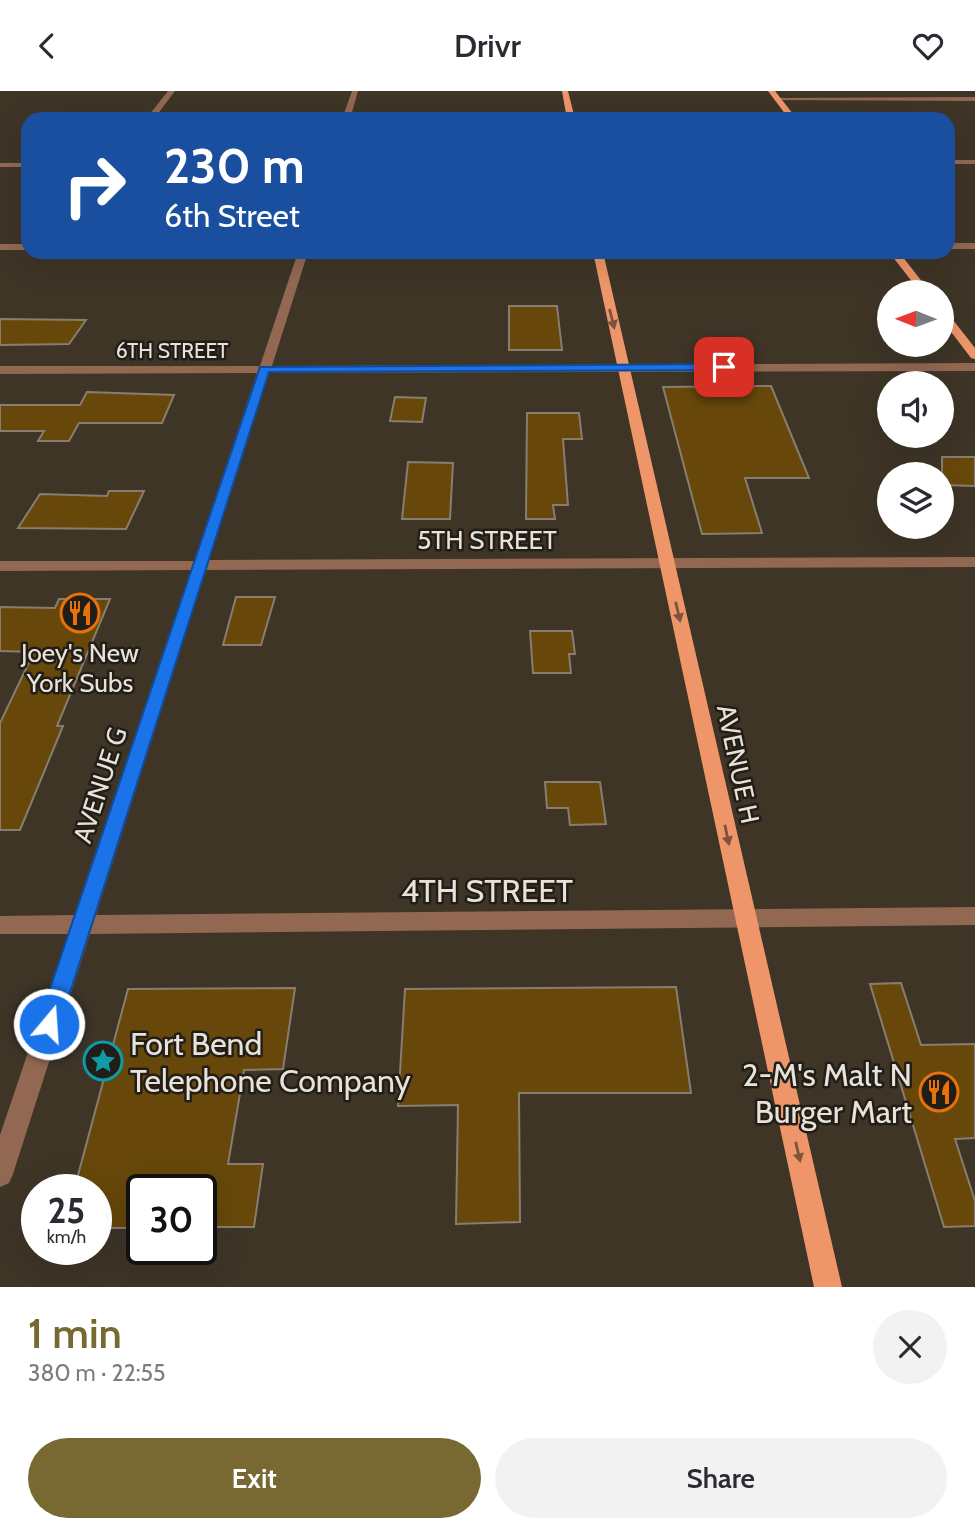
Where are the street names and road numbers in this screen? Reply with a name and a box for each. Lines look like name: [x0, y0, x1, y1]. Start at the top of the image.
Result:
street label: 6TH STREET: [116, 338, 228, 363]
street label: 5TH STREET: [417, 524, 557, 556]
street label: AVENUE H: [710, 702, 766, 826]
street label: AVENUE G: [66, 723, 134, 847]
street label: 4TH STREET: [401, 871, 573, 910]

